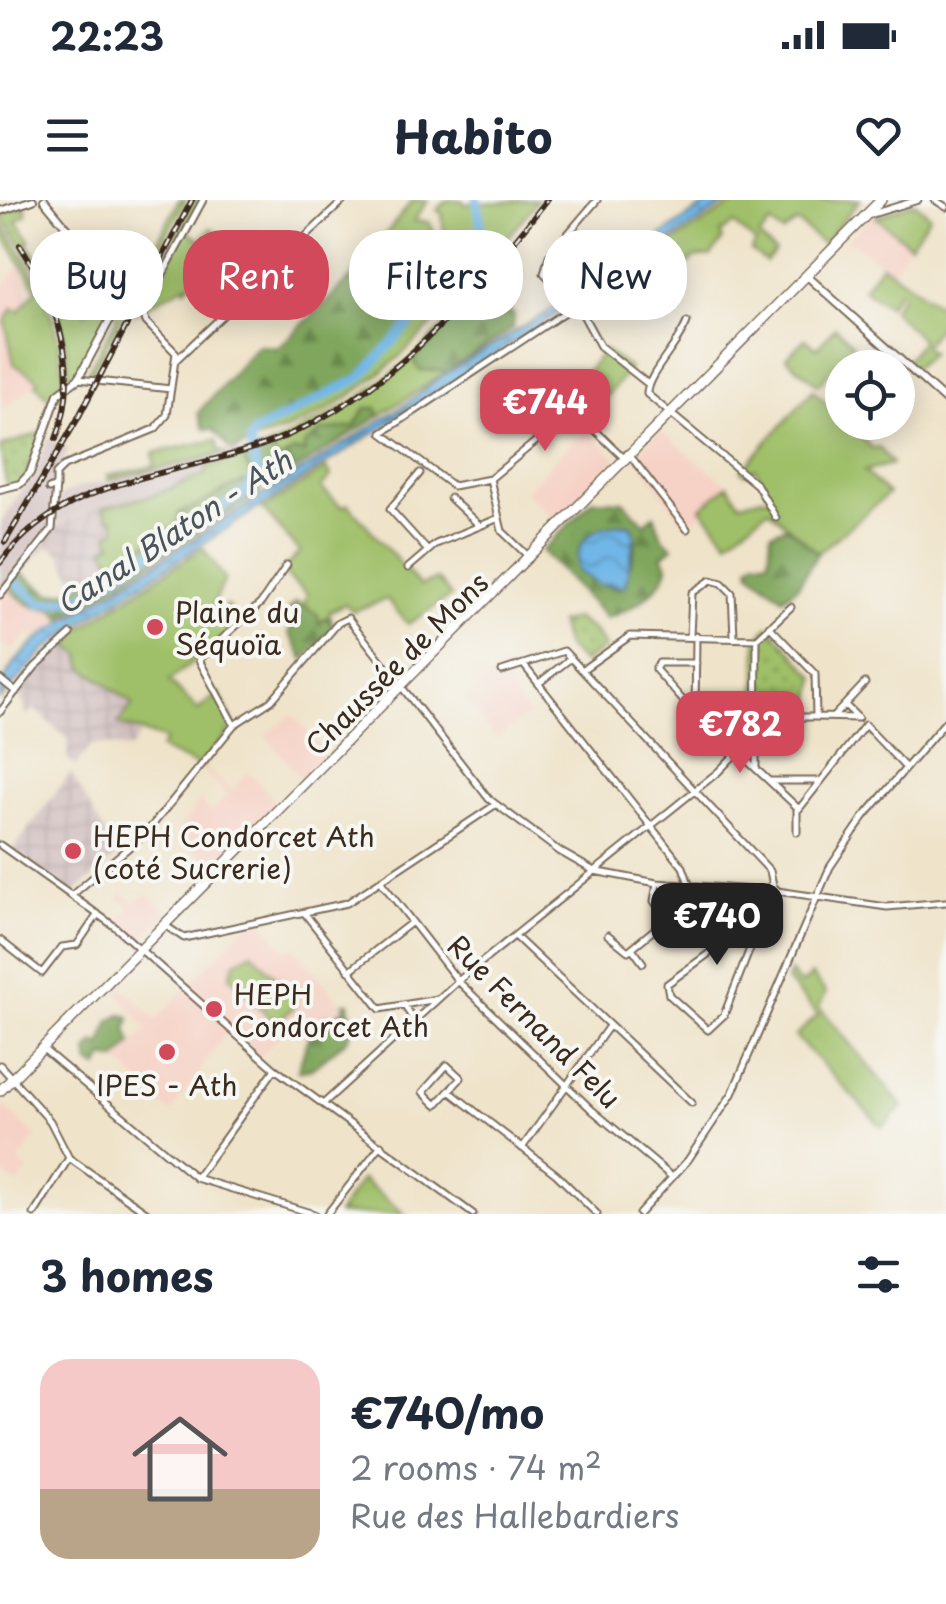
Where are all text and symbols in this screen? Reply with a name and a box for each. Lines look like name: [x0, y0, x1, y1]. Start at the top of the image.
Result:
text: 22:23: [50, 7, 164, 64]
text: Habito: [394, 101, 552, 169]
icon: menu: [40, 108, 95, 163]
icon: heart: [851, 108, 906, 163]
chip: Buy: [30, 230, 163, 320]
chip: Rent: [183, 230, 329, 320]
chip: Filters: [349, 230, 523, 320]
chip: New: [543, 230, 687, 320]
map controls: [825, 350, 915, 440]
button: locate: [825, 350, 915, 440]
pin: €744: [486, 369, 604, 454]
text: €744: [502, 377, 588, 425]
water label: Canal Blaton - Ath: [46, 437, 300, 624]
street label: Chaussée de Mons: [294, 561, 498, 765]
place label: Plaine du Séquoïa: [175, 590, 299, 665]
marker: Plaine du Séquoïa: [144, 616, 166, 638]
pin: €782: [681, 691, 799, 776]
text: €782: [698, 699, 782, 747]
place label: HEPH Condorcet Ath (coté Sucrerie): [93, 814, 375, 889]
marker: HEPH Condorcet Ath (coté Sucrerie): [62, 840, 84, 862]
pin: €740: [658, 883, 776, 968]
text: €740: [673, 891, 761, 939]
street label: Rue Fernand Felu: [439, 925, 631, 1117]
place label: HEPH Condorcet Ath: [234, 972, 429, 1047]
marker: HEPH Condorcet Ath: [203, 998, 225, 1020]
marker: IPES - Ath: [156, 1041, 178, 1063]
place label: IPES - Ath: [96, 1063, 238, 1106]
text: 3 homes: [40, 1243, 213, 1306]
icon: filters: [851, 1247, 906, 1302]
text: €740/mo: [350, 1380, 544, 1443]
icon: home: [120, 1399, 240, 1519]
text: 2 rooms · 74 m²: [350, 1443, 602, 1491]
text: Rue des Hallebardiers: [350, 1491, 679, 1539]

